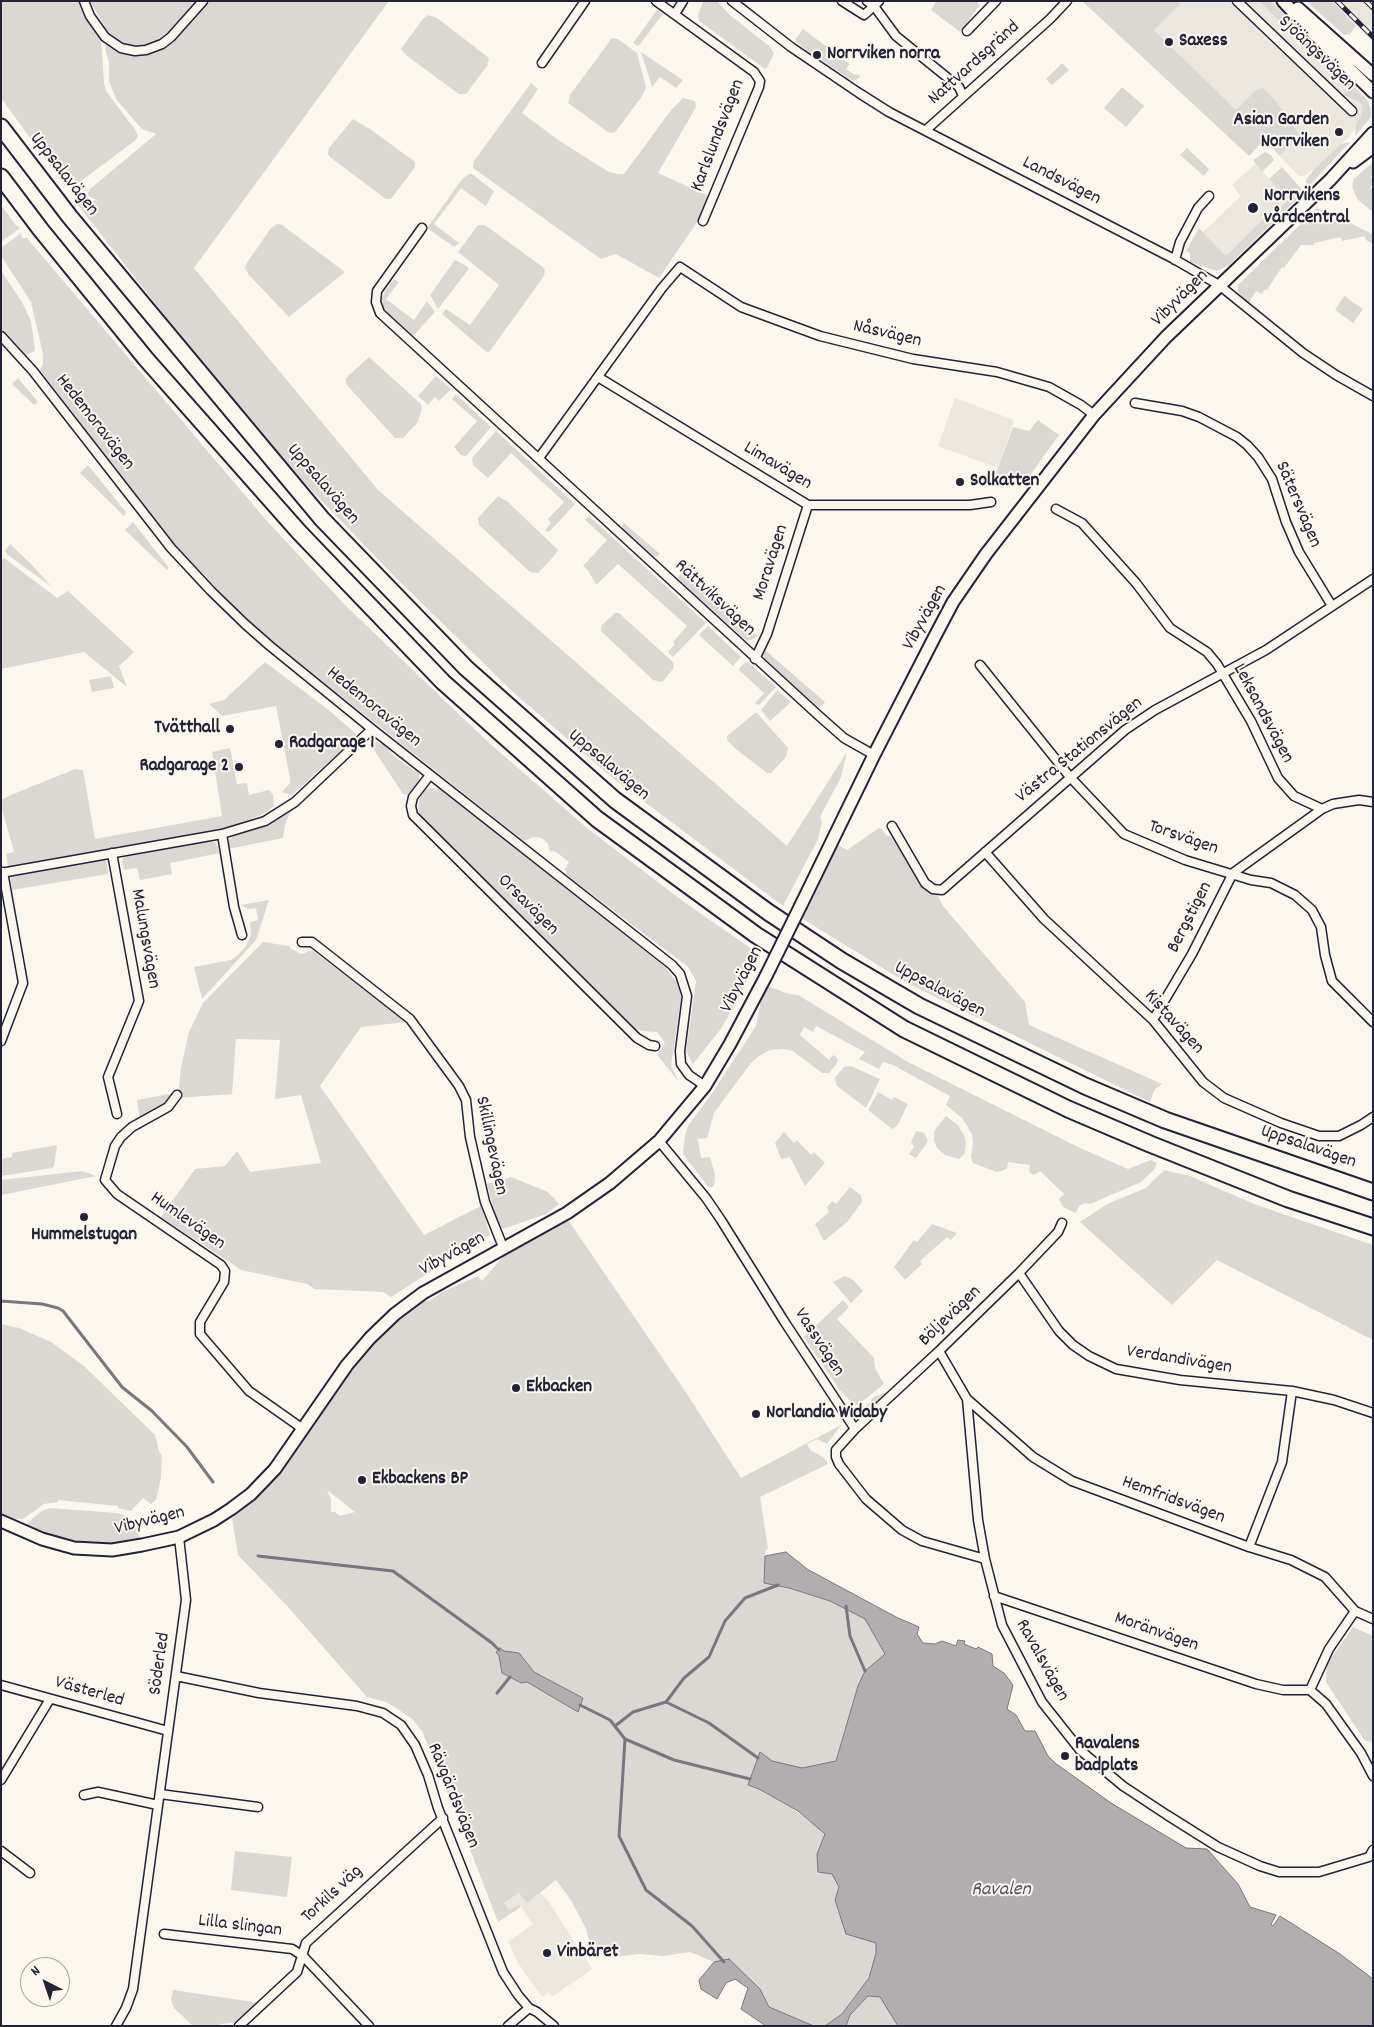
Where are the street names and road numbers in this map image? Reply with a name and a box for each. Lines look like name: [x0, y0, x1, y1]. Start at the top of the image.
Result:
street label: Sjöängsvägen: [1272, 11, 1360, 97]
street label: Nattvardsgränd: [924, 17, 1026, 111]
street label: Karlslundsvägen: [687, 77, 751, 195]
street label: Uppsalavägen: [23, 129, 103, 221]
street label: Landsvägen: [1018, 152, 1104, 212]
street label: Vibyvägen: [1148, 266, 1214, 332]
street label: Nåsvägen: [850, 316, 924, 354]
street label: Hedemoravägen: [49, 370, 139, 476]
street label: Limavägen: [739, 438, 815, 496]
street label: Uppsalavägen: [281, 440, 363, 530]
street label: Sätersvägen: [1269, 459, 1325, 551]
street label: Moravägen: [749, 522, 795, 604]
street label: Rättviksvägen: [669, 556, 759, 642]
street label: Vibyvägen: [899, 581, 953, 655]
street label: Leksandsvägen: [1226, 660, 1298, 768]
street label: Hedemoravägen: [321, 663, 425, 753]
street label: Västra Stationsvägen: [1012, 693, 1148, 809]
street label: Uppsalavägen: [562, 725, 654, 807]
street label: Torsvägen: [1145, 816, 1221, 862]
street label: Orsavägen: [491, 870, 563, 942]
street label: Bergstigen: [1163, 879, 1219, 957]
street label: Malungsvägen: [124, 887, 164, 991]
street label: Vibyvägen: [717, 943, 769, 1017]
street label: Uppsalavägen: [890, 957, 988, 1025]
street label: Kistavägen: [1138, 986, 1208, 1060]
street label: Skillingevägen: [468, 1094, 512, 1198]
street label: Uppsalavägen: [1257, 1121, 1359, 1175]
street label: Humlevägen: [145, 1188, 229, 1256]
street label: Vibyvägen: [416, 1228, 490, 1282]
street label: Böljevägen: [915, 1282, 987, 1352]
street label: Vassvägen: [787, 1305, 849, 1381]
street label: Verdandivägen: [1125, 1341, 1233, 1381]
street label: Hemfridsvägen: [1118, 1472, 1228, 1530]
street label: Vibyvägen: [113, 1502, 187, 1542]
street label: Moränvägen: [1111, 1608, 1201, 1658]
street label: Ravalsvägen: [1009, 1616, 1073, 1706]
street label: Söderled: [145, 1631, 177, 1697]
street label: Västerled: [52, 1672, 126, 1714]
street label: Rävgärdsvägen: [421, 1740, 483, 1852]
street label: Torkils väg: [298, 1861, 368, 1929]
street label: Lilla slingan: [197, 1911, 283, 1943]

